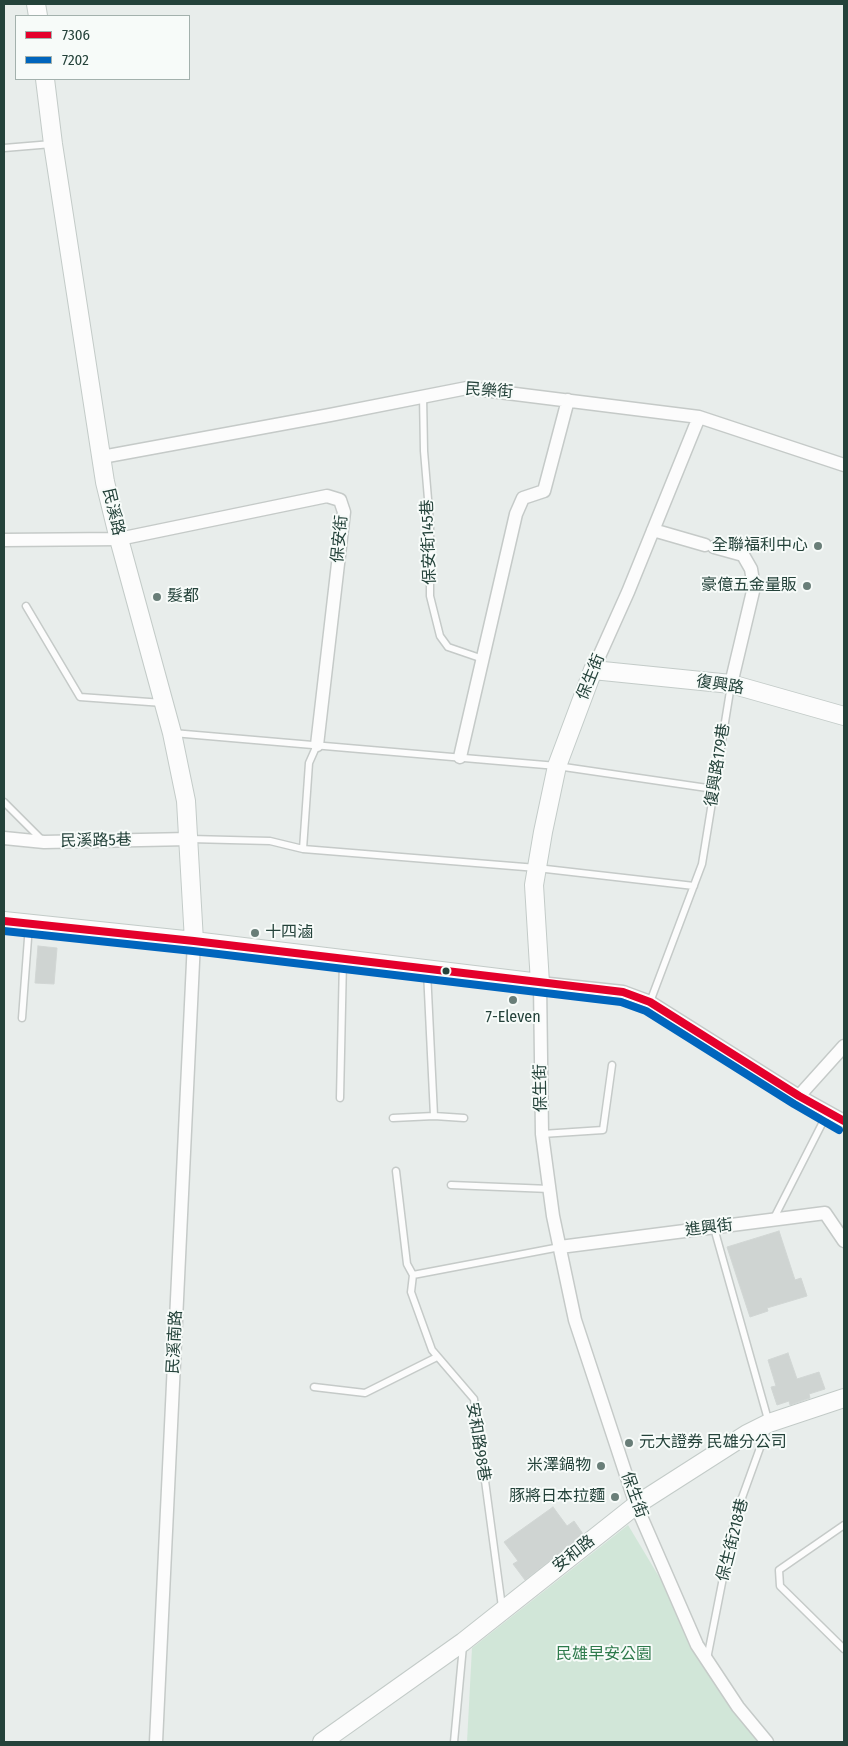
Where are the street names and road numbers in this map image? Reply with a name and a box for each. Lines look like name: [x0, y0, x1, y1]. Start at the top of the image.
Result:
street label: 民樂街: [464, 380, 514, 402]
street label: 民溪路: [98, 486, 128, 538]
street label: 保安街145巷: [418, 499, 440, 585]
street label: 保安街: [328, 514, 352, 564]
street label: 保生街: [573, 651, 609, 703]
street label: 復興路: [695, 672, 745, 698]
street label: 復興路179巷: [702, 722, 734, 808]
street label: 民溪路5巷: [60, 831, 132, 851]
street label: 保生街: [531, 1064, 551, 1112]
street label: 進興街: [684, 1216, 734, 1240]
street label: 民溪南路: [164, 1310, 186, 1374]
street label: 安和路98巷: [462, 1401, 494, 1483]
street label: 保生街: [617, 1469, 651, 1521]
street label: 保生街218巷: [713, 1496, 753, 1584]
street label: 安和路: [549, 1532, 599, 1576]

